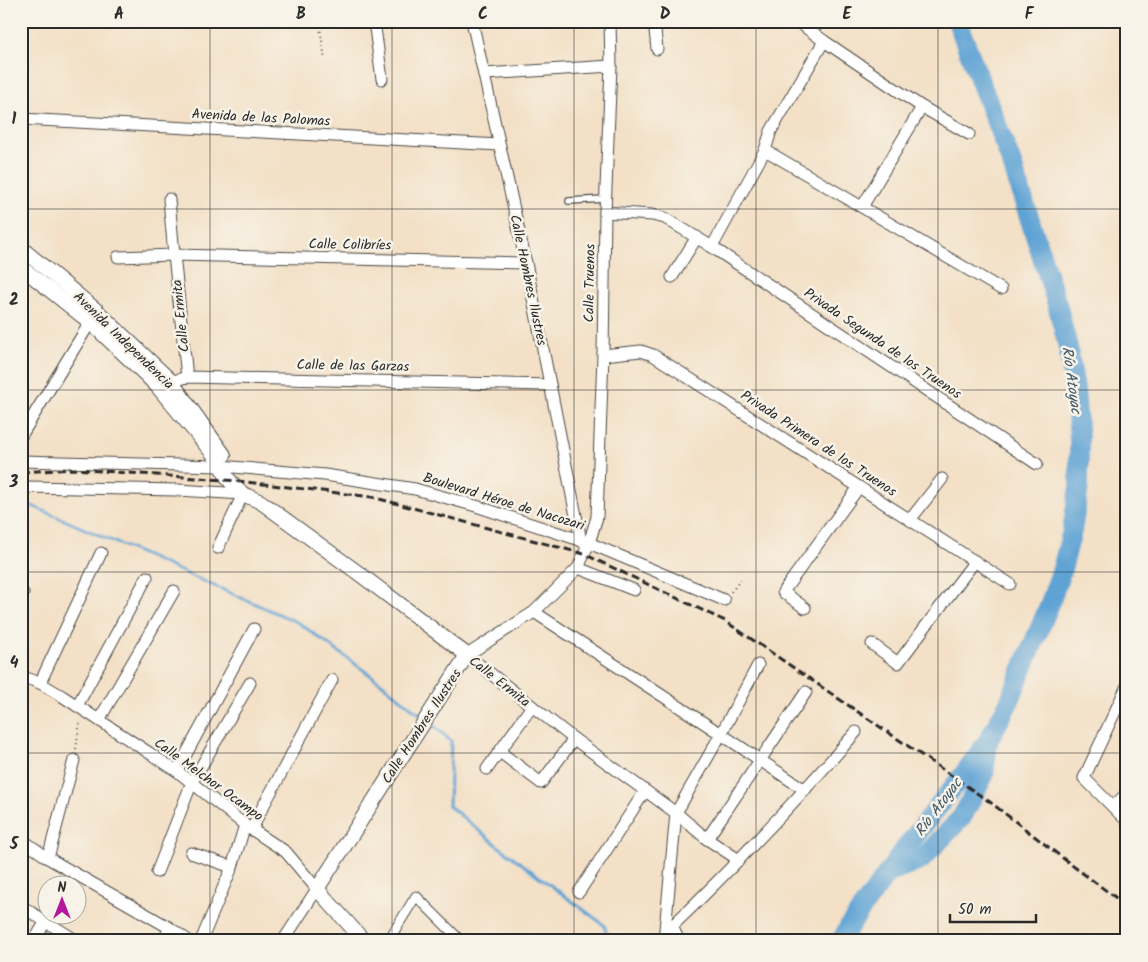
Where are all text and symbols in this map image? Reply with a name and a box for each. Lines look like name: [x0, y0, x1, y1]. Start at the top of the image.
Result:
text: A: [114, 2, 124, 27]
text: B: [296, 2, 306, 27]
text: C: [478, 2, 488, 27]
text: D: [660, 2, 671, 27]
text: E: [843, 2, 853, 27]
text: F: [1025, 2, 1035, 27]
street label: Avenida de las Palomas: [191, 103, 331, 133]
text: 1: [12, 107, 17, 132]
street label: Calle Hombres Ilustres: [503, 213, 553, 348]
street label: Calle Colibríes: [308, 233, 392, 257]
street label: Calle Truenos: [578, 243, 602, 323]
street label: Calle Ermita: [166, 278, 196, 353]
street label: Privada Segunda de los Truenos: [799, 283, 966, 405]
street label: Avenida Independencia: [68, 287, 179, 395]
text: 2: [9, 288, 19, 313]
water label: Río Atoyac: [1054, 345, 1088, 417]
street label: Calle de las Garzas: [296, 354, 410, 378]
street label: Privada Primera de los Truenos: [736, 385, 901, 503]
street label: Boulevard Héroe de Nacozari: [420, 467, 588, 537]
text: 3: [9, 470, 19, 495]
text: 4: [10, 651, 19, 676]
street label: Calle Ermita: [464, 651, 535, 713]
street label: Calle Hombres Ilustres: [376, 665, 467, 788]
street label: Calle Melchor Ocampo: [149, 733, 268, 827]
water label: Río Atoyac: [909, 772, 970, 842]
text: 5: [9, 832, 20, 857]
north arrow: [38, 874, 88, 924]
text: N: [58, 877, 67, 899]
scale bar: [950, 892, 1037, 924]
text: 50 m: [958, 898, 992, 922]

